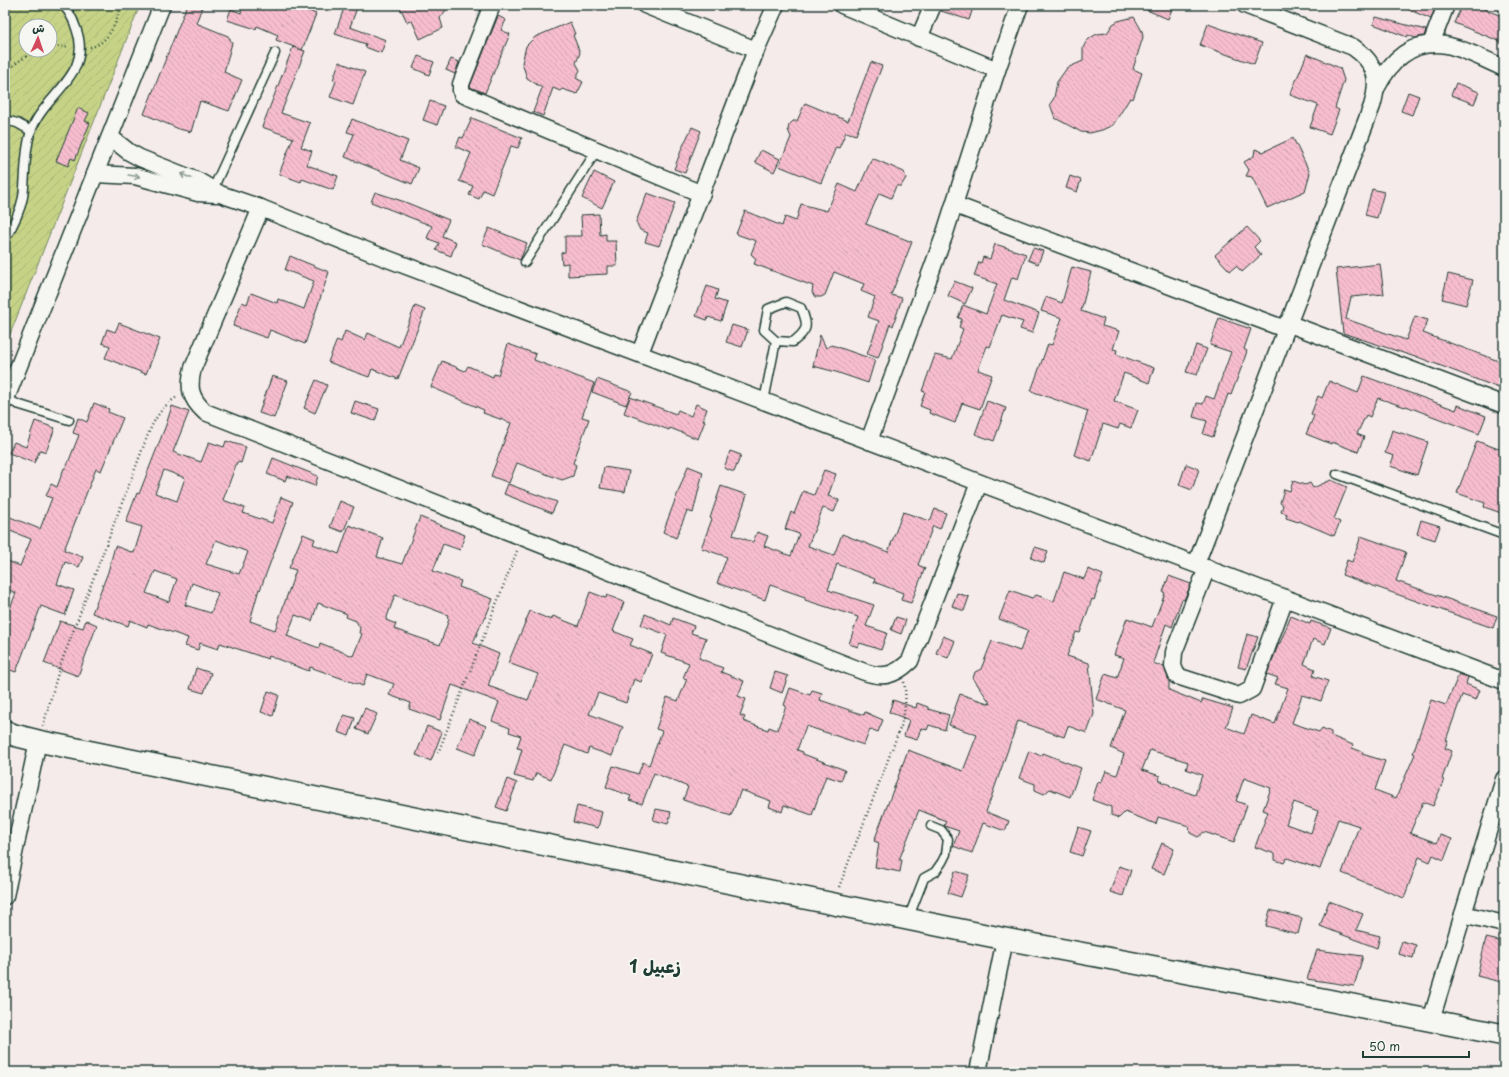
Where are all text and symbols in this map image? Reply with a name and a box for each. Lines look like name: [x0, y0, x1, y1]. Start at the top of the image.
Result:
north arrow: [18, 18, 58, 58]
text: ش: [32, 19, 45, 36]
one-way arrow: [180, 172, 192, 179]
one-way arrow: [127, 173, 140, 181]
district label: زعبيل 1: [629, 953, 681, 979]
scale bar: [1363, 1033, 1469, 1059]
text: 50 m: [1369, 1037, 1400, 1055]

